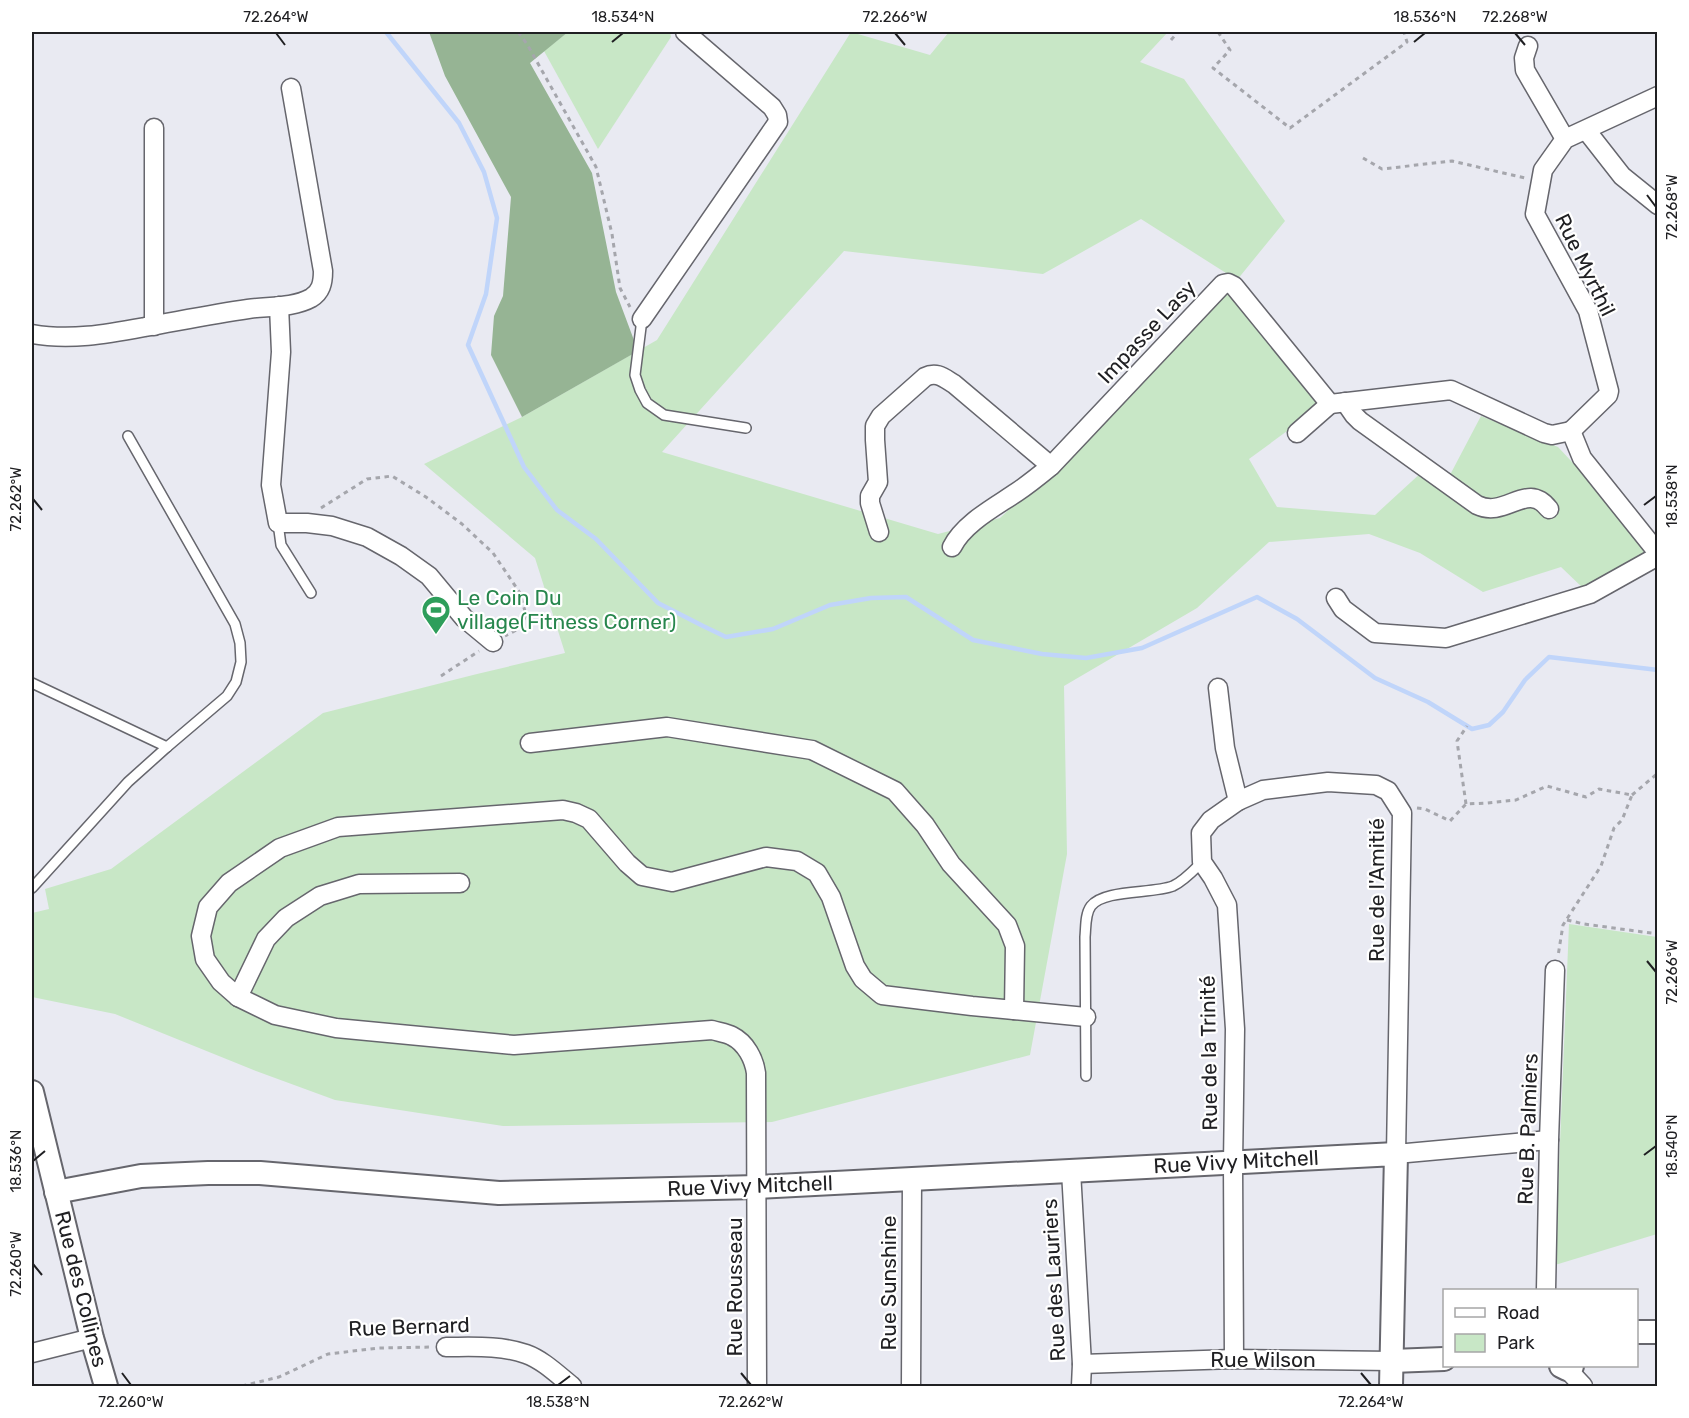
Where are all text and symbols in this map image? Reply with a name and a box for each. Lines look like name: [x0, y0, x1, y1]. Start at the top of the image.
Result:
text: 72.264°W: [243, 8, 309, 26]
text: 18.534°N: [591, 8, 655, 26]
text: 72.266°W: [862, 8, 928, 26]
text: 18.536°N: [1394, 8, 1456, 26]
text: 72.268°W: [1482, 8, 1548, 26]
text: 72.268°W: [1663, 174, 1681, 240]
street label: Rue Myrthil: [1550, 210, 1621, 320]
street label: Impasse Lasy: [1092, 275, 1201, 389]
text: 18.538°N: [1663, 464, 1681, 528]
text: 72.262°W: [7, 467, 25, 531]
place label: Le Coin Du village(Fitness Corner): [457, 585, 676, 634]
sports icon: Le Coin Du village(Fitness Corner): [420, 594, 452, 636]
street label: Rue de l'Amitié: [1364, 818, 1389, 962]
text: 72.266°W: [1663, 939, 1681, 1005]
street label: Rue de la Trinité: [1195, 975, 1222, 1131]
street label: Rue B. Palmiers: [1512, 1053, 1543, 1205]
text: 18.540°N: [1663, 1114, 1681, 1178]
text: 18.536°N: [7, 1130, 25, 1192]
street label: Rue Vivy Mitchell: [1153, 1145, 1319, 1178]
street label: Rue Vivy Mitchell: [667, 1170, 833, 1201]
street label: Rue des Lauriers: [1037, 1198, 1070, 1362]
street label: Rue des Collines: [50, 1208, 113, 1369]
street label: Rue Sunshine: [876, 1216, 901, 1350]
street label: Rue Rousseau: [722, 1217, 747, 1357]
text: 72.260°W: [7, 1231, 25, 1297]
legend: [1443, 1289, 1638, 1367]
text: Road: [1497, 1302, 1540, 1324]
street label: Rue Bernard: [348, 1312, 470, 1341]
text: Park: [1497, 1332, 1535, 1354]
street label: Rue Wilson: [1210, 1347, 1316, 1372]
text: 72.260°W: [98, 1393, 164, 1411]
text: 18.538°N: [526, 1393, 590, 1411]
text: 72.262°W: [719, 1393, 783, 1411]
text: 72.264°W: [1338, 1393, 1404, 1411]

